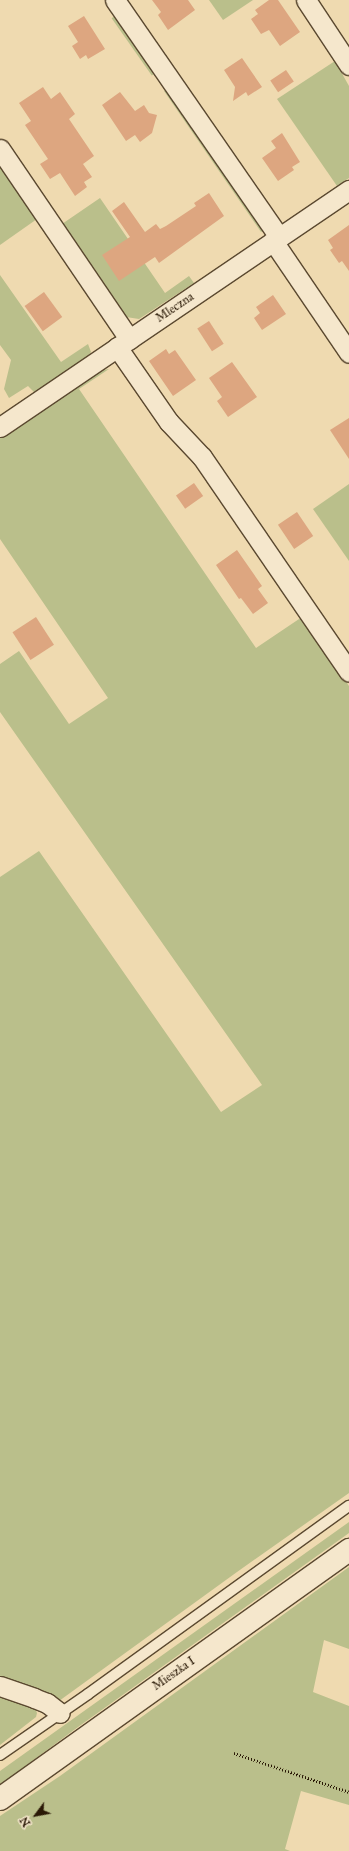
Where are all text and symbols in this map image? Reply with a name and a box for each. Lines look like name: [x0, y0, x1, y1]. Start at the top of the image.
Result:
street label: Mleczna: [153, 290, 197, 326]
street label: Mieszka I: [150, 1654, 198, 1694]
north arrow: [16, 1795, 56, 1835]
text: N: [17, 1814, 33, 1829]

